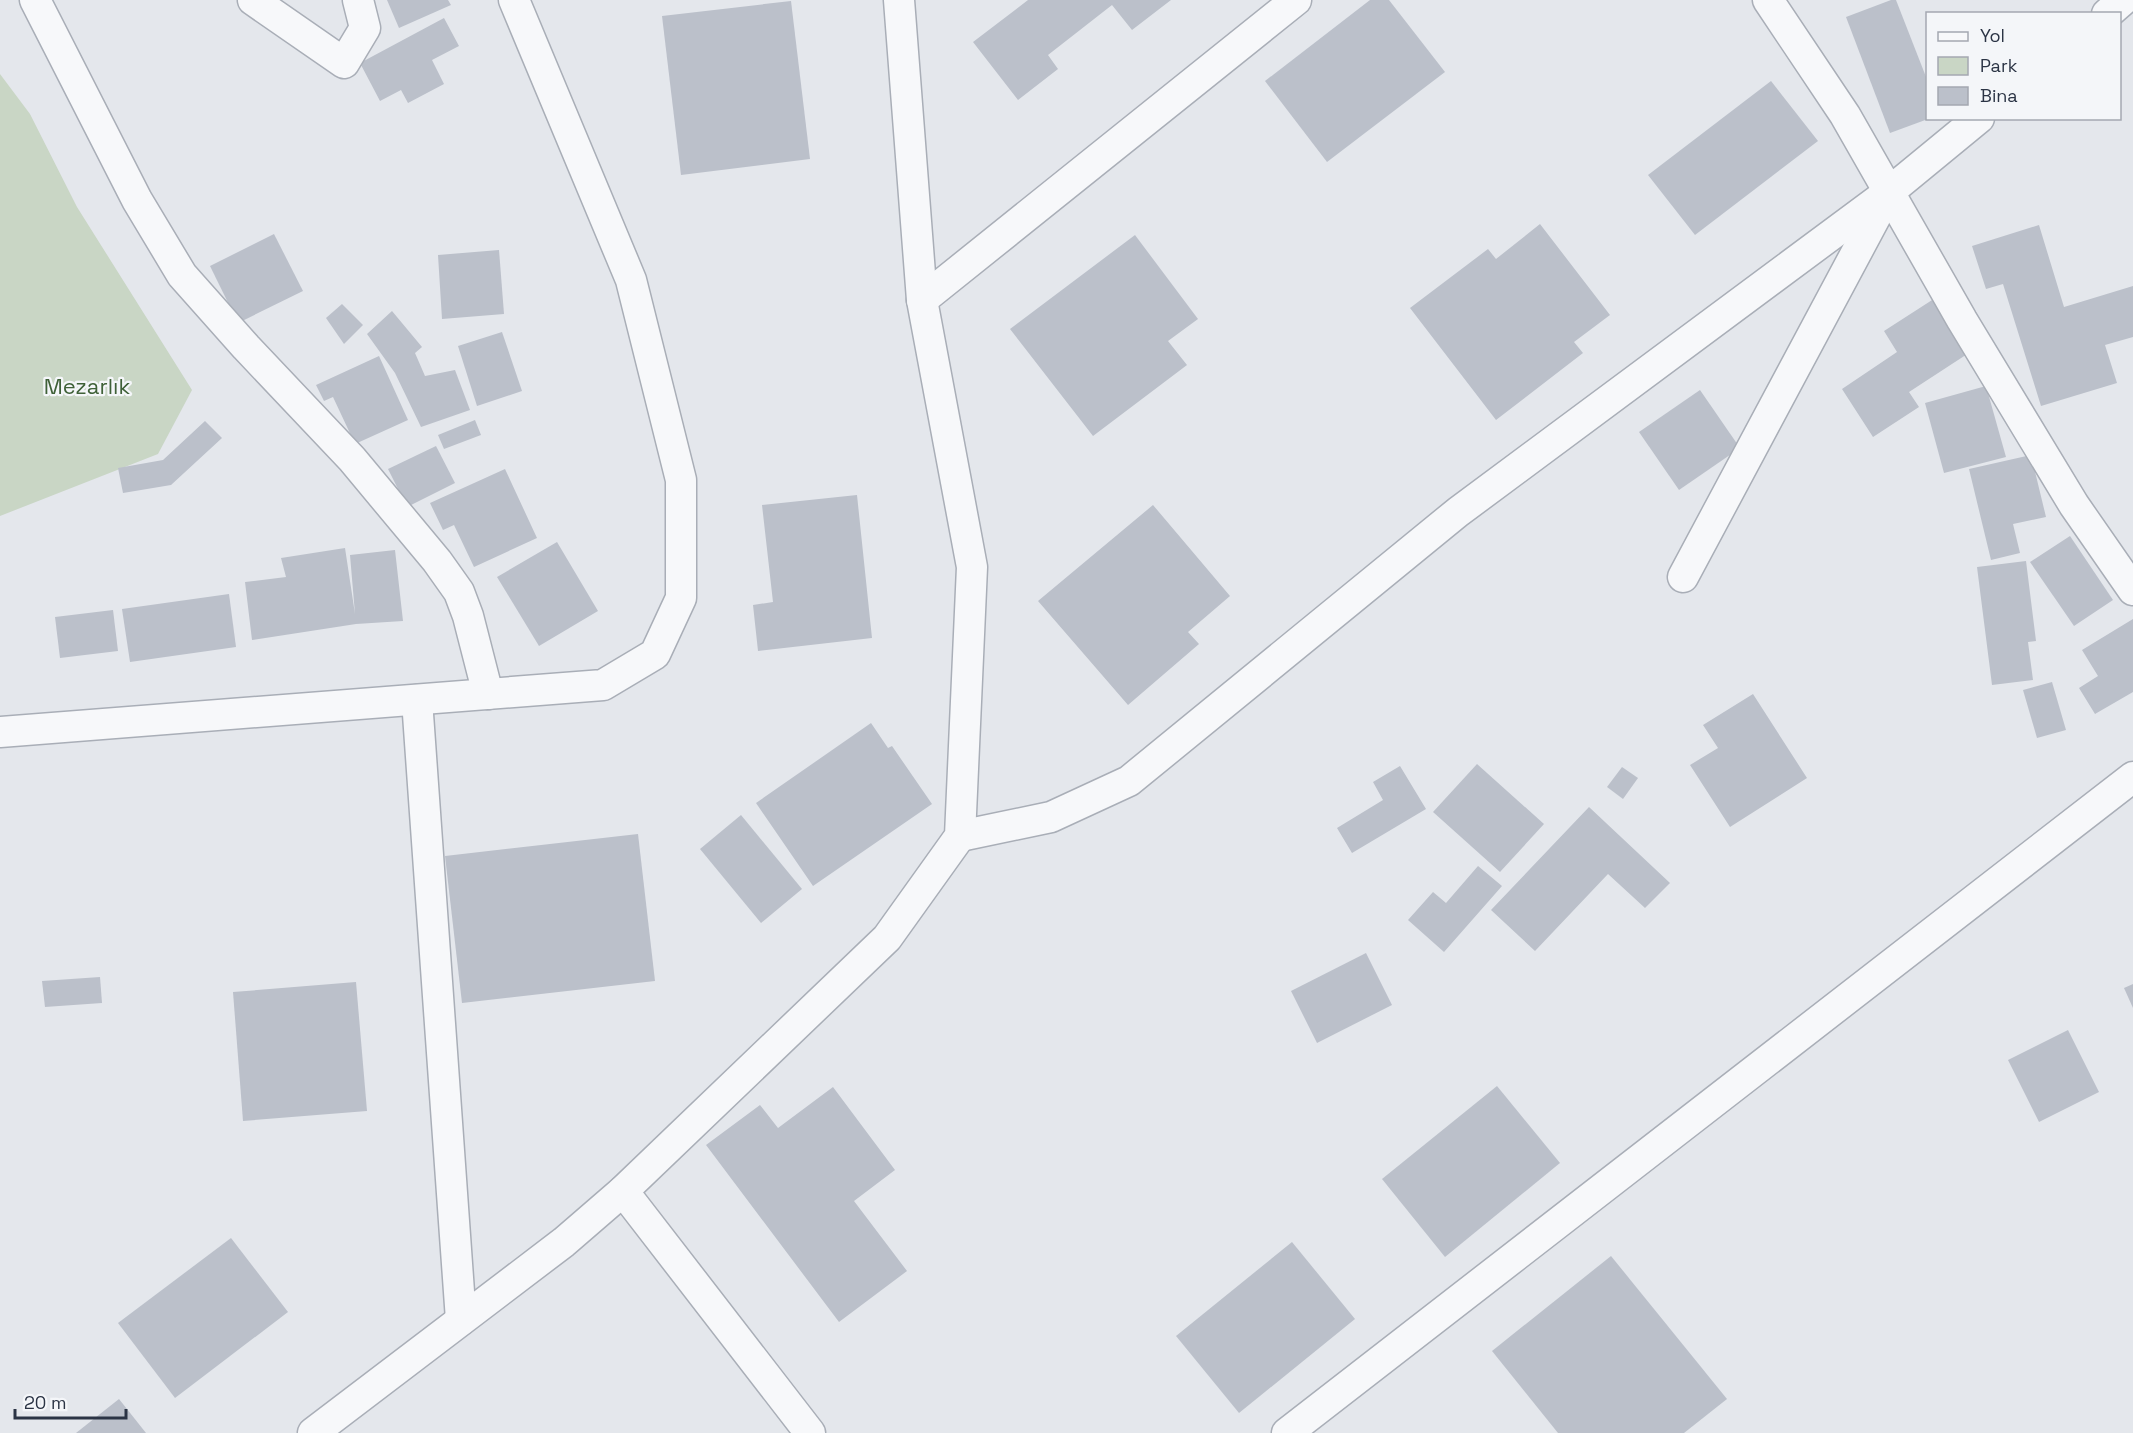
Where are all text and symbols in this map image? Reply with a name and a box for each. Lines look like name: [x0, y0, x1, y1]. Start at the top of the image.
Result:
legend: [1926, 12, 2121, 120]
text: Yol: [1980, 24, 2005, 47]
text: Park: [1980, 54, 2018, 77]
text: Bina: [1980, 84, 2018, 107]
park label: Mezarlık: [44, 372, 130, 400]
scale bar: [15, 1382, 126, 1420]
text: 20 m: [24, 1391, 67, 1414]

